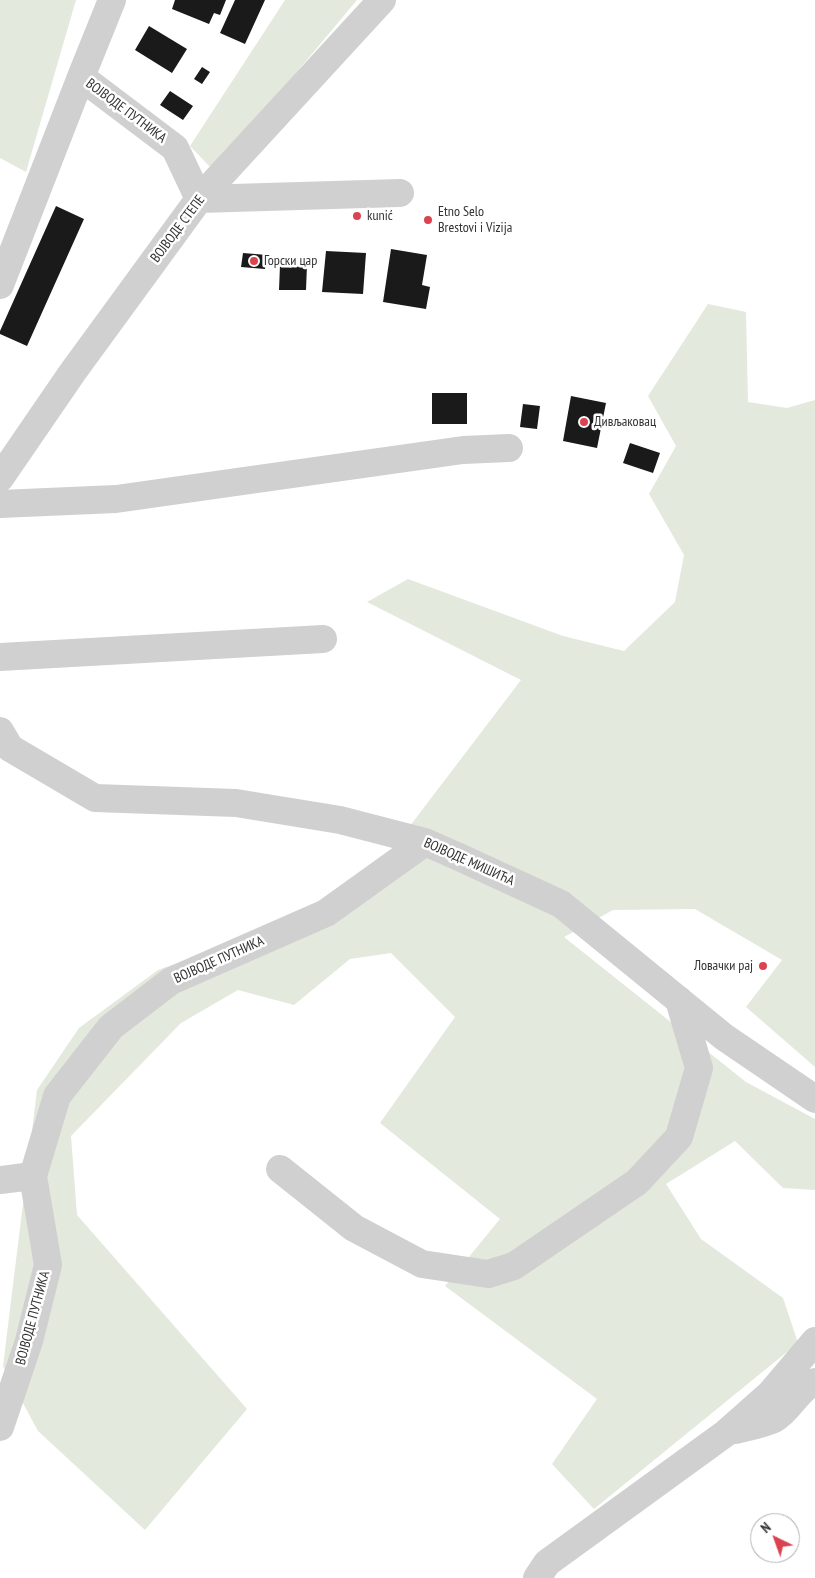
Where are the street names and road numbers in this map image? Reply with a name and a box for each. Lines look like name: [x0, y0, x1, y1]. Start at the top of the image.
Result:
street label: ВОЈВОДЕ ПУТНИКА: [82, 75, 170, 147]
street label: ВОЈВОДЕ СТЕПЕ: [147, 192, 209, 266]
street label: ВОЈВОДЕ МИШИЋА: [421, 835, 517, 889]
street label: ВОЈВОДЕ ПУТНИКА: [172, 933, 266, 987]
street label: ВОЈВОДЕ ПУТНИКА: [12, 1269, 54, 1367]

